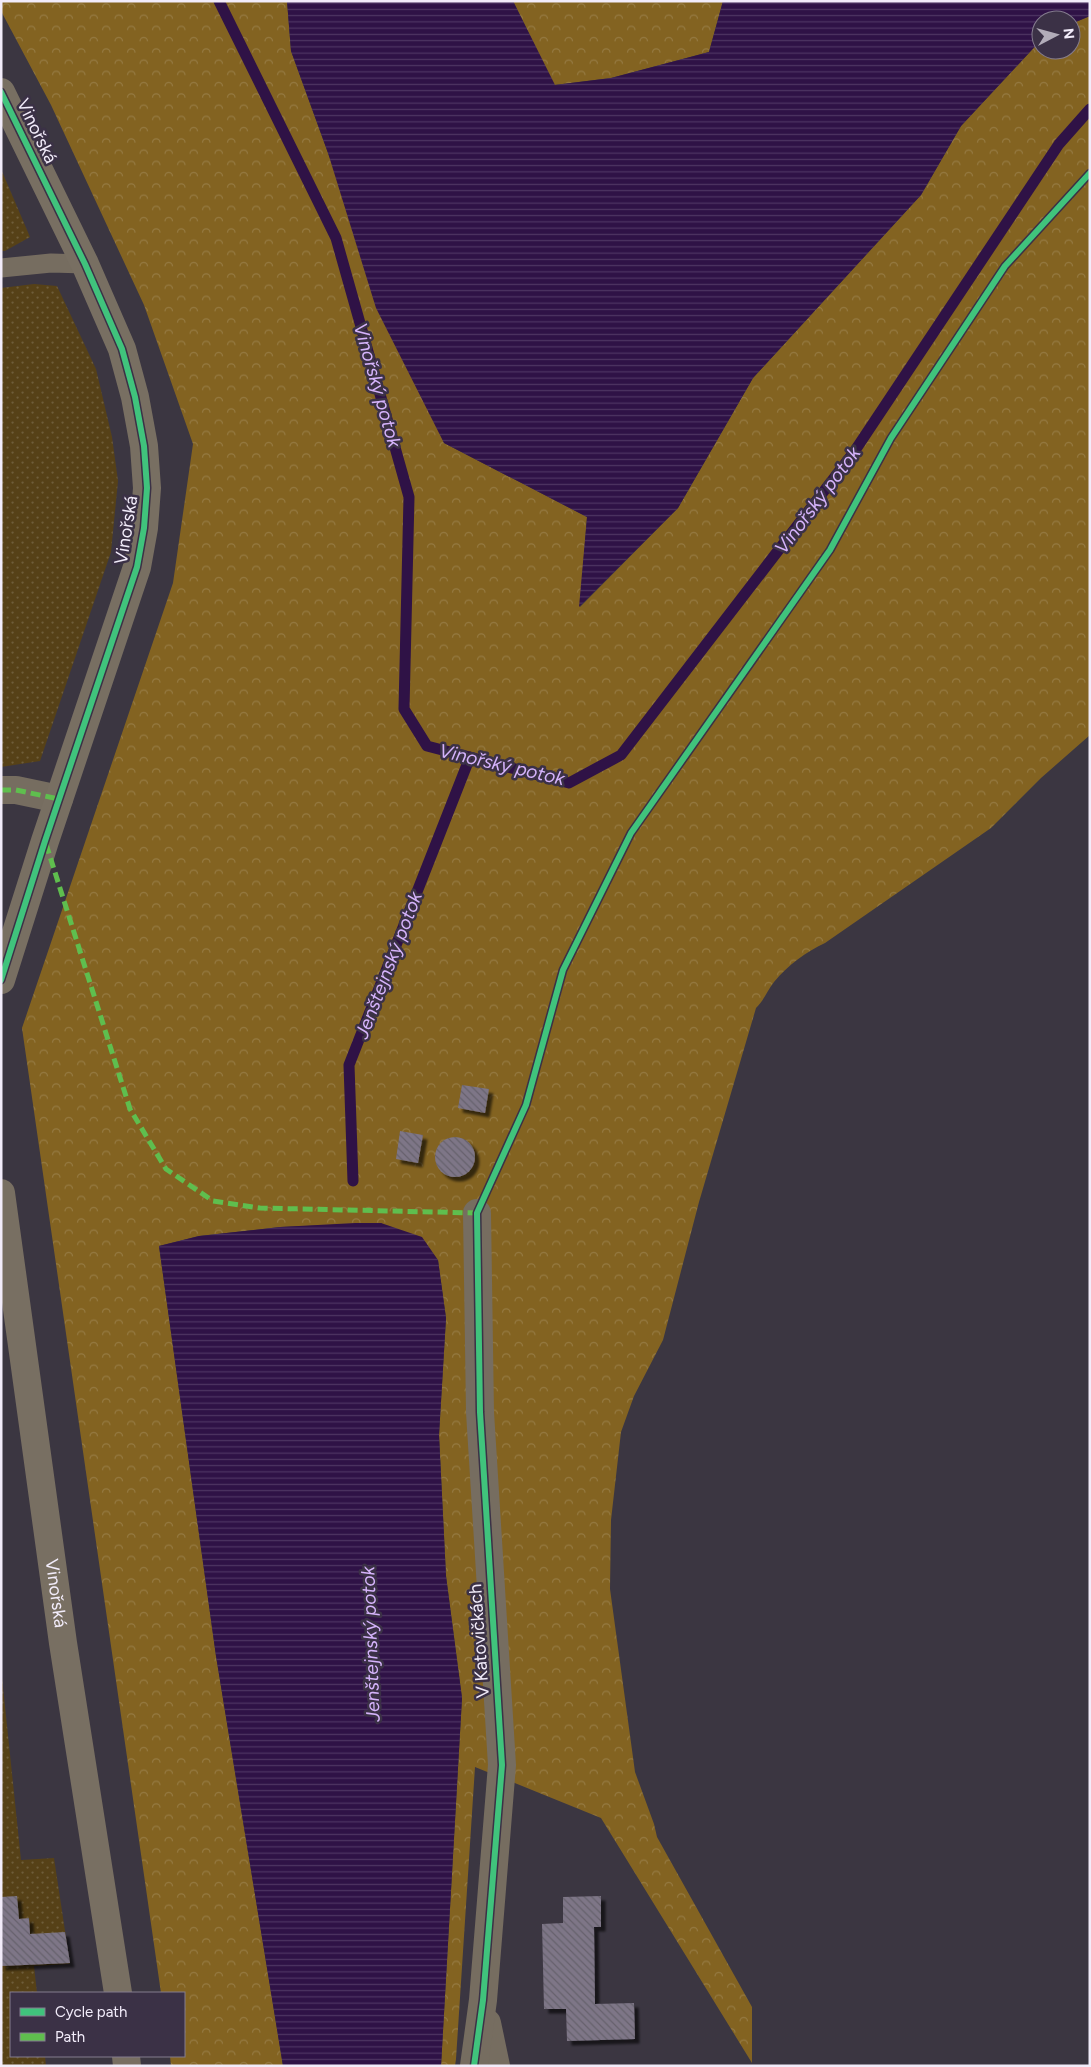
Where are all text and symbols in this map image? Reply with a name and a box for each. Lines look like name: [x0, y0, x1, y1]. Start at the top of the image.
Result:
north arrow: [1031, 10, 1081, 60]
text: N: [1059, 27, 1077, 40]
street label: Vinořská: [12, 95, 62, 167]
water label: Vinořský potok: [349, 320, 406, 451]
water label: Vinořský potok: [770, 442, 866, 558]
street label: Vinořská: [110, 494, 142, 566]
water label: Vinořský potok: [437, 739, 568, 790]
water label: Jenštejnský potok: [350, 888, 427, 1043]
street label: Vinořská: [41, 1557, 72, 1629]
water label: Jenštejnský potok: [356, 1565, 385, 1723]
street label: V Katovičkách: [464, 1583, 494, 1699]
legend: [10, 1992, 185, 2057]
text: Cycle path: [55, 2003, 127, 2021]
text: Path: [55, 2028, 85, 2046]

